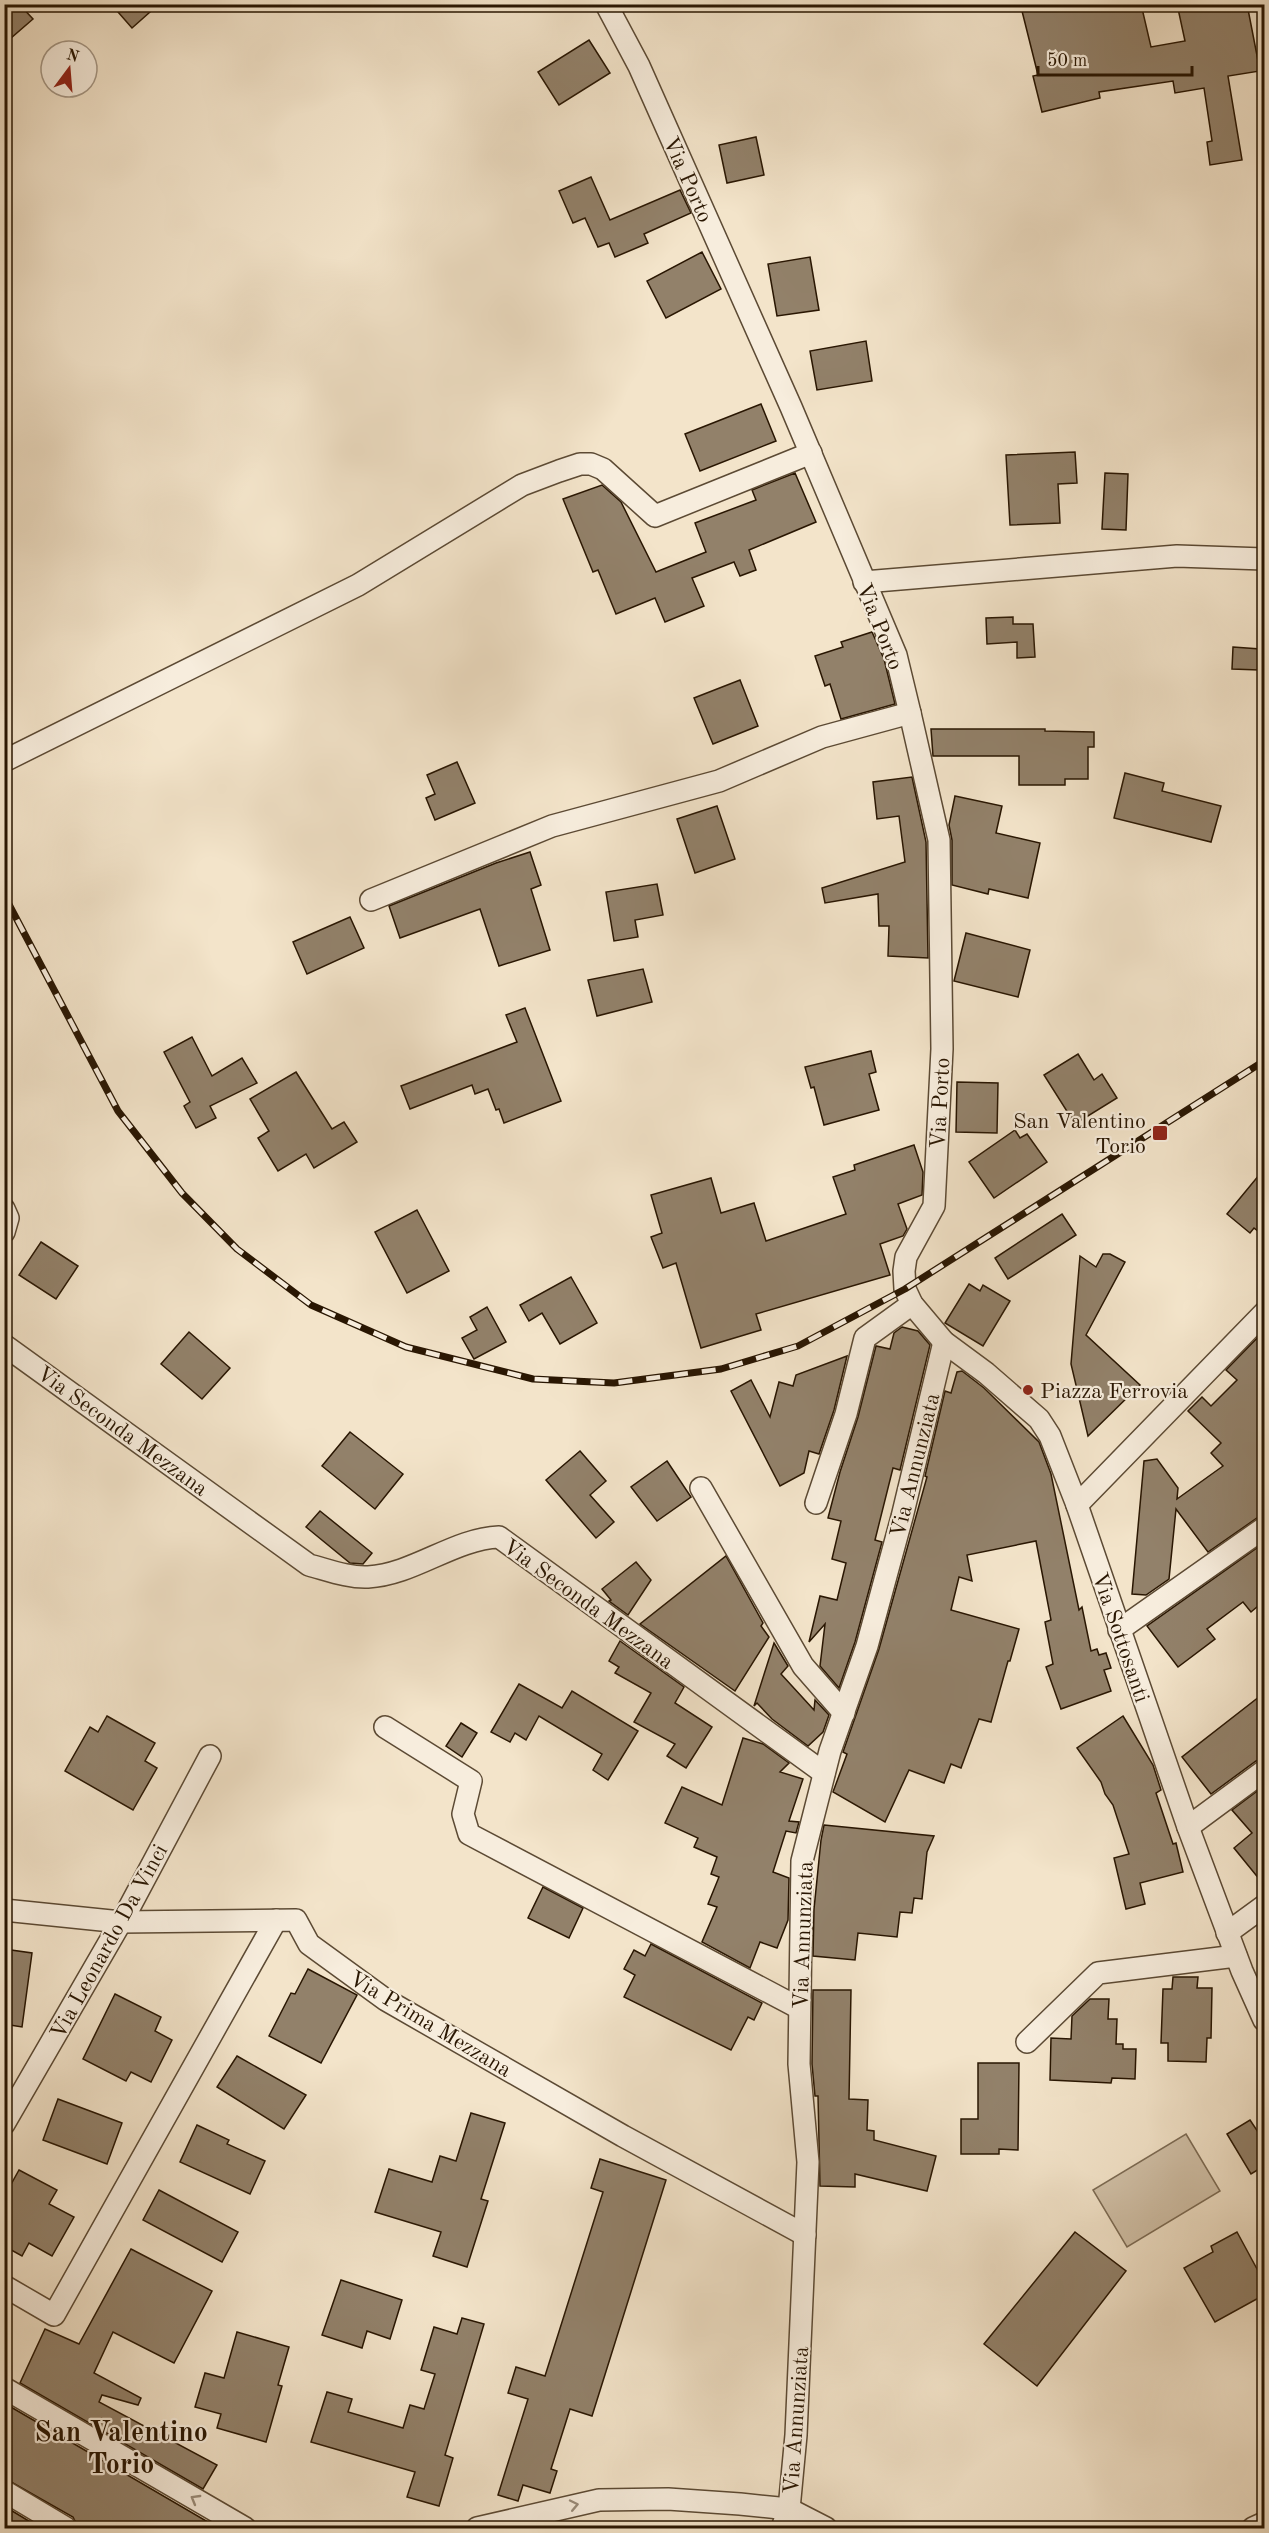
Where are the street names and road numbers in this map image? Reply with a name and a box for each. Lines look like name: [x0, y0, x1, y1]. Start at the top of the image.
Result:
street label: Via Porto: [659, 134, 716, 226]
street label: Via Porto: [852, 580, 906, 673]
street label: Via Porto: [928, 1057, 954, 1149]
street label: Via Seconda Mezzana: [32, 1362, 211, 1501]
street label: Via Annunziata: [887, 1391, 945, 1540]
street label: Via Seconda Mezzana: [498, 1535, 677, 1674]
street label: Via Sottosanti: [1088, 1570, 1153, 1705]
street label: Via Leonardo Da Vinci: [47, 1841, 172, 2043]
street label: Via Annunziata: [790, 1860, 818, 2010]
street label: Via Prima Mezzana: [345, 1968, 515, 2082]
street label: Via Annunziata: [781, 2345, 813, 2495]

